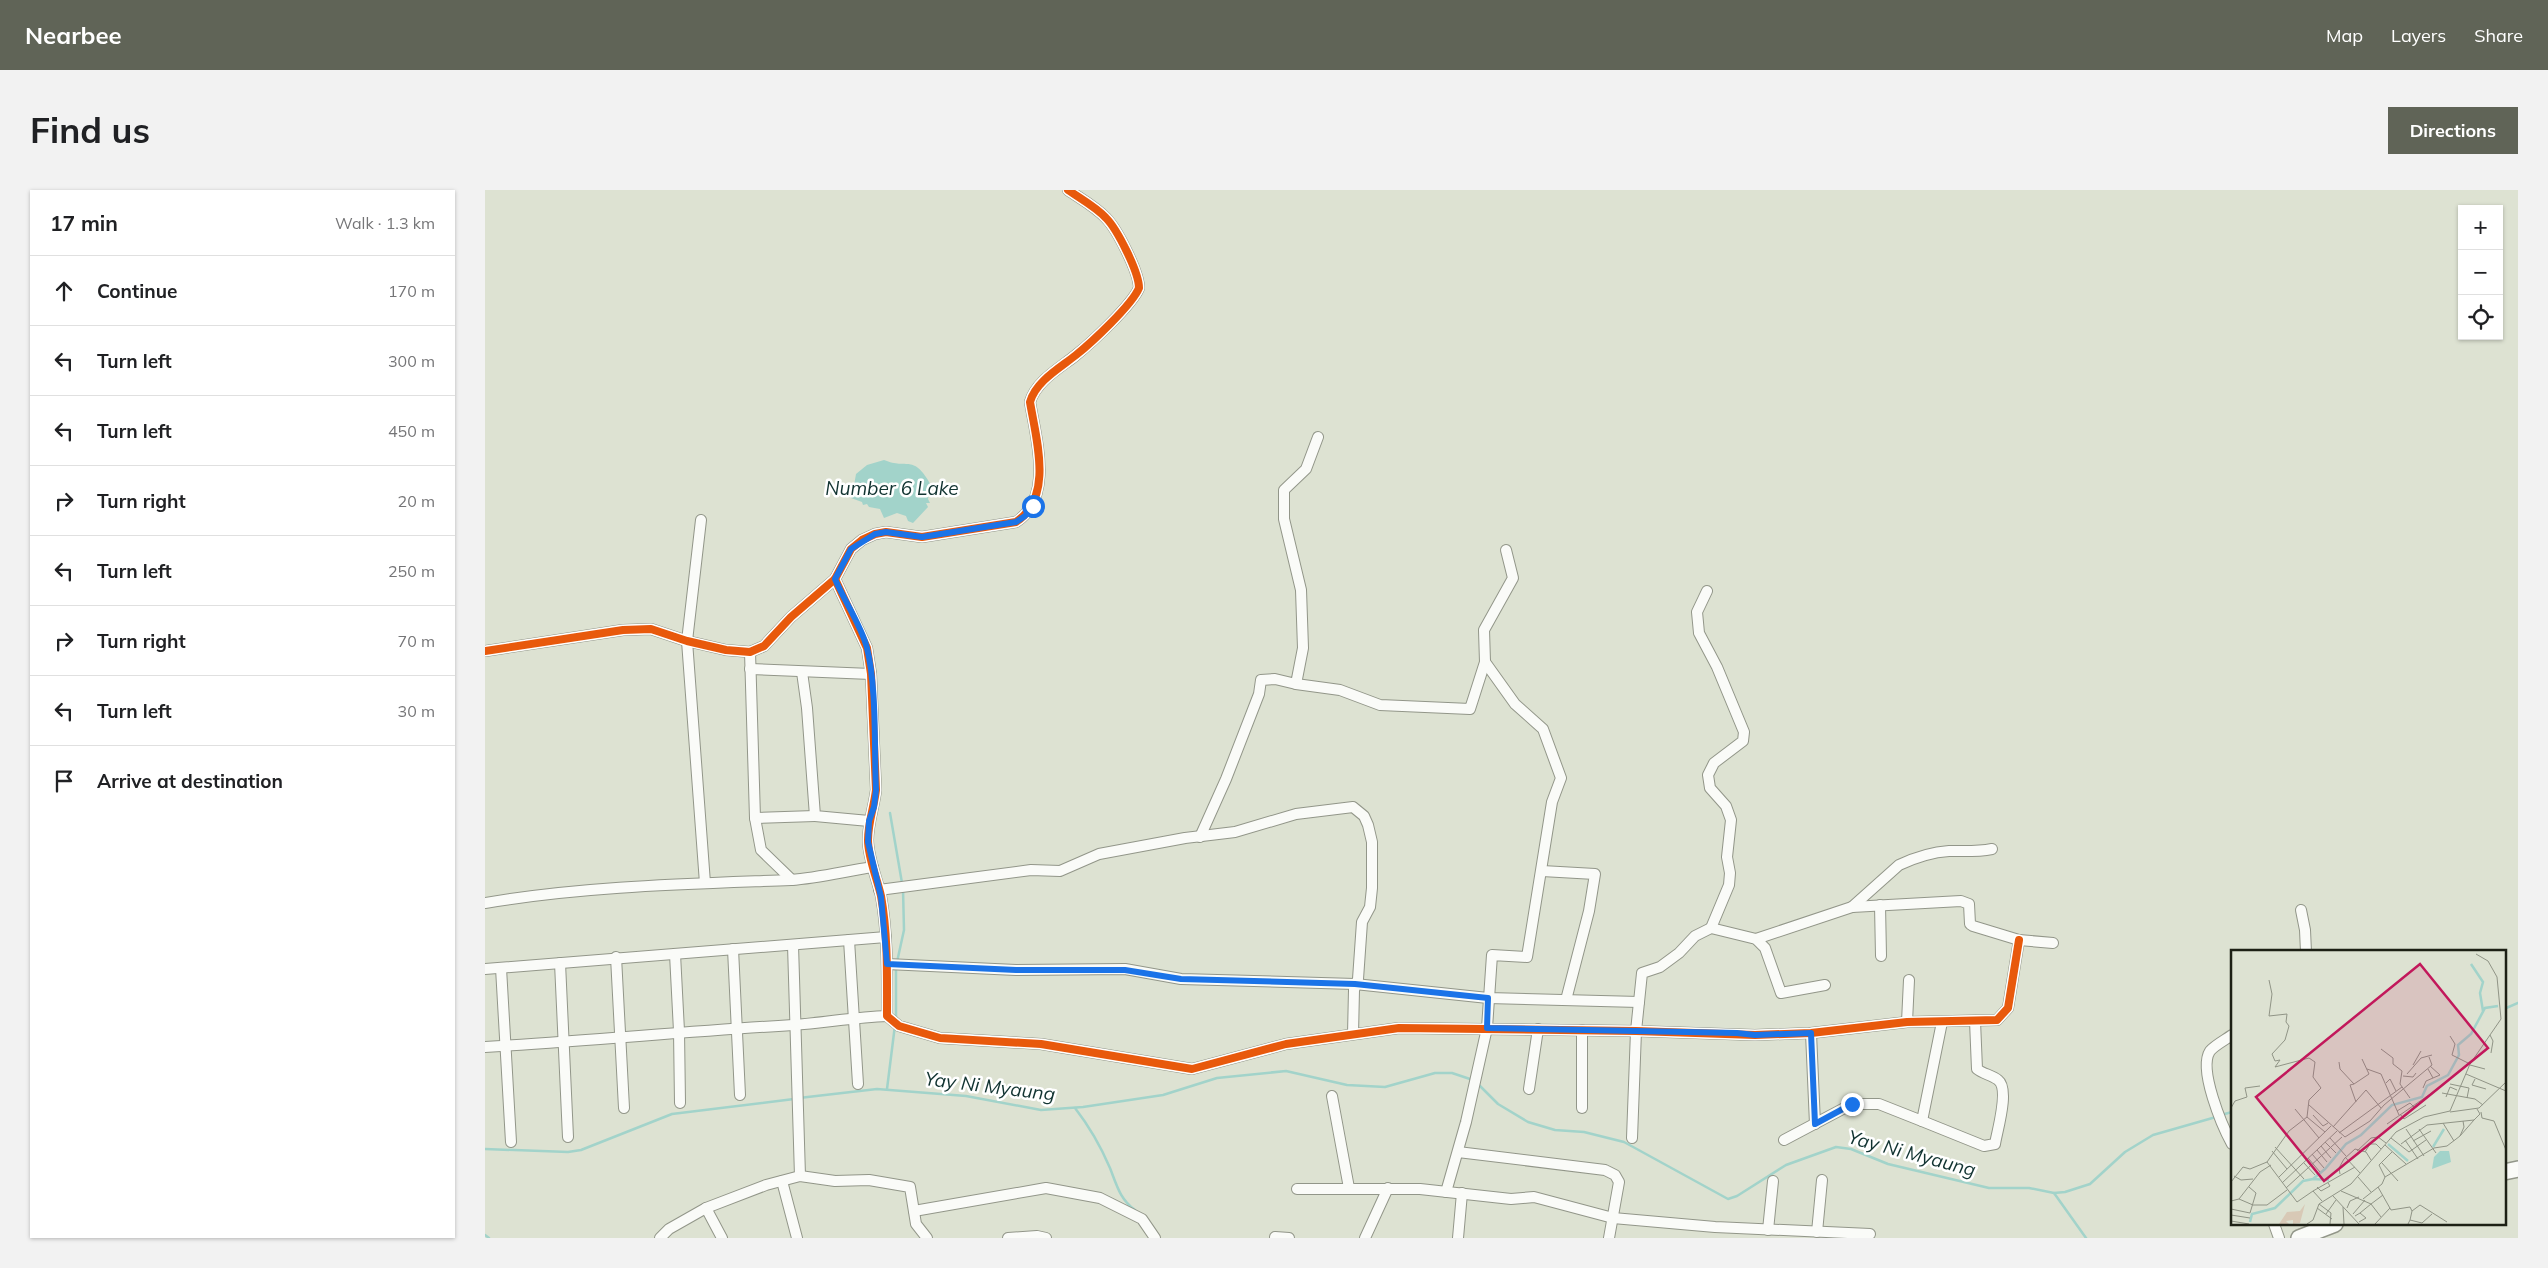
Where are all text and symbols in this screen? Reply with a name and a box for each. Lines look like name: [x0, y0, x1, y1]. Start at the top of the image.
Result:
text: Nearbee: [25, 20, 122, 50]
text: Map: [2326, 24, 2363, 47]
text: Layers: [2391, 24, 2446, 47]
text: Share: [2474, 24, 2523, 47]
button: Directions: [2388, 107, 2518, 154]
text: Find us: [30, 108, 150, 152]
map controls: [2458, 205, 2503, 340]
button: +: [2458, 205, 2503, 250]
text: 17 min: [50, 210, 118, 236]
text: Walk · 1.3 km: [335, 213, 435, 233]
button: −: [2458, 250, 2503, 295]
icon: ahead: [50, 277, 78, 305]
text: Continue: [97, 279, 177, 303]
text: 170 m: [388, 281, 435, 301]
button: locate: [2458, 295, 2503, 340]
icon: left: [50, 347, 78, 375]
text: Turn left: [97, 349, 172, 373]
text: 300 m: [388, 351, 435, 371]
icon: left: [50, 417, 78, 445]
text: Turn left: [97, 419, 172, 443]
text: 450 m: [388, 421, 435, 441]
water label: Number 6 Lake: [825, 476, 959, 500]
icon: right: [50, 487, 78, 515]
text: Turn right: [97, 489, 186, 513]
text: 20 m: [398, 491, 435, 511]
route start: [1022, 495, 1045, 518]
icon: left: [50, 557, 78, 585]
text: Turn left: [97, 559, 172, 583]
text: 250 m: [388, 561, 435, 581]
icon: right: [50, 627, 78, 655]
text: Turn right: [97, 629, 186, 653]
text: 70 m: [398, 631, 435, 651]
icon: left: [50, 697, 78, 725]
text: Turn left: [97, 699, 172, 723]
text: 30 m: [398, 701, 435, 721]
icon: arrive: [50, 767, 78, 795]
text: Arrive at destination: [97, 769, 283, 793]
inset map: [2231, 950, 2505, 1226]
water label: Yay Ni Myaung: [923, 1066, 1057, 1106]
route end: [1841, 1093, 1864, 1116]
water label: Yay Ni Myaung: [1845, 1124, 1979, 1182]

